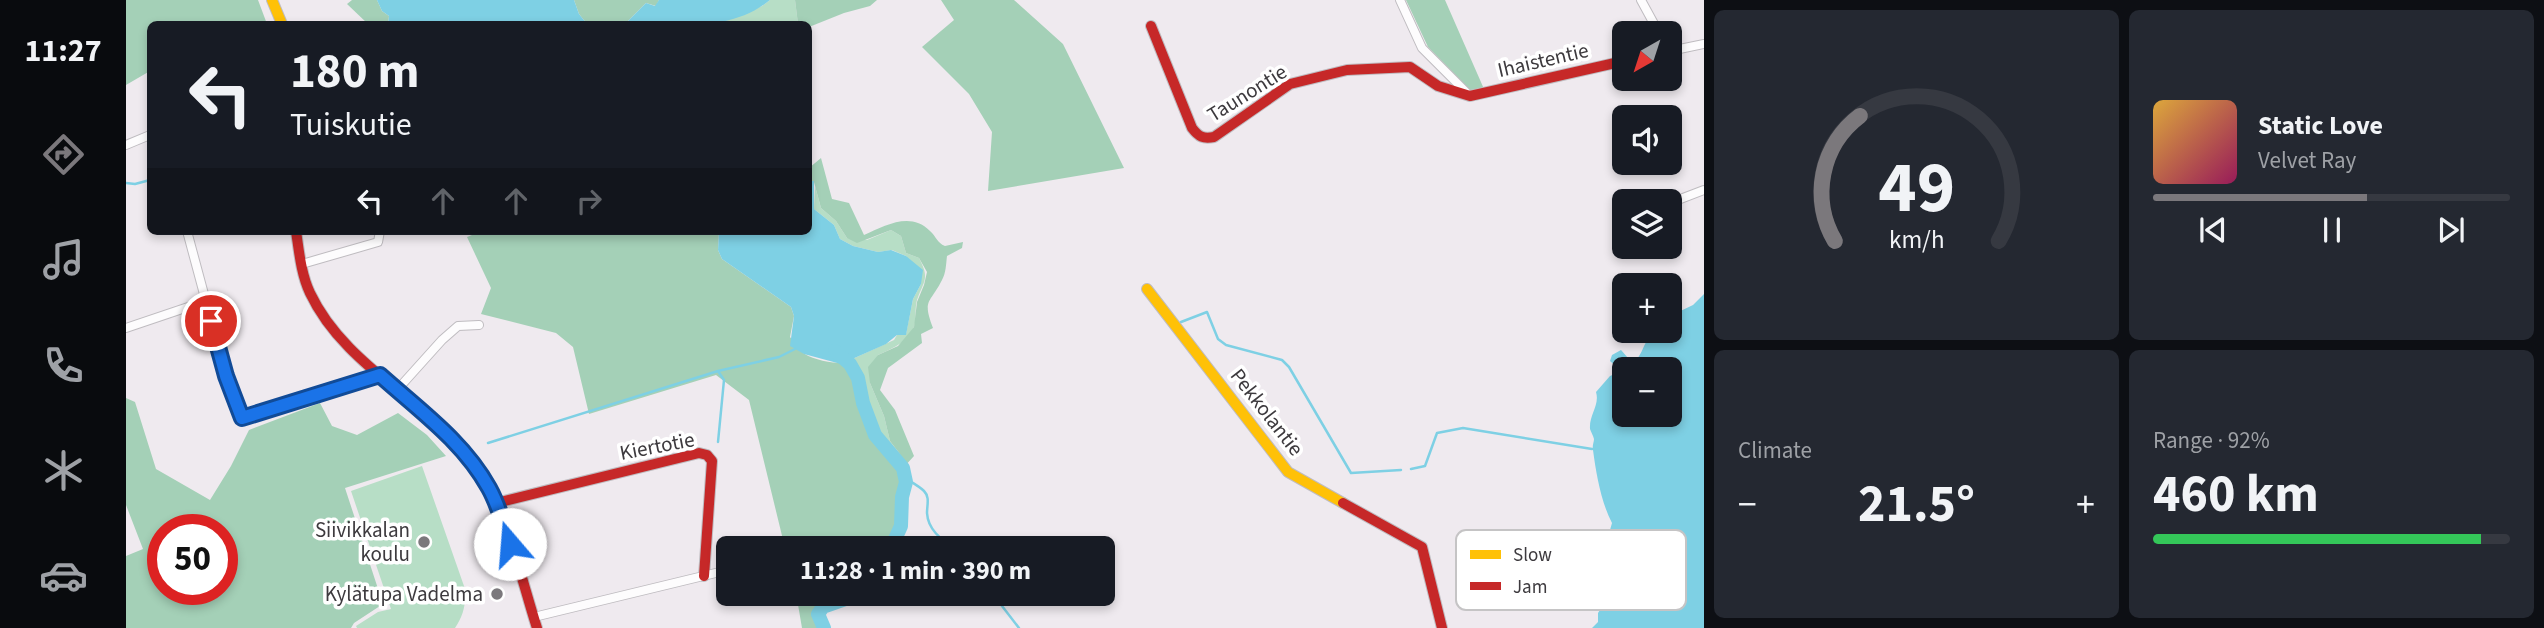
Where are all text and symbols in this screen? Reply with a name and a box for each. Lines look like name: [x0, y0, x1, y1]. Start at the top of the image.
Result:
north arrow: [1612, 21, 1682, 91]
map controls: [1612, 21, 1682, 427]
text: 11:27: [24, 28, 102, 74]
street label: Ihaistentie: [1495, 35, 1591, 85]
text: 180 m: [290, 37, 419, 107]
icon: left: [175, 49, 266, 140]
street label: Taunontie: [1201, 57, 1293, 129]
text: Tuiskutie: [290, 102, 412, 148]
button: sound: [1612, 105, 1682, 175]
text: Static Love: [2258, 107, 2383, 144]
icon: directions: [39, 130, 88, 179]
text: 49: [1878, 136, 1955, 240]
text: Velvet Ray: [2258, 144, 2356, 177]
icon: left: [351, 182, 389, 220]
icon: ahead: [424, 182, 462, 220]
icon: ahead: [497, 182, 535, 220]
icon: right: [570, 182, 608, 220]
button: layers: [1612, 189, 1682, 259]
icon: previous: [2194, 211, 2232, 249]
icon: pause: [2313, 211, 2351, 249]
icon: next: [2432, 211, 2470, 249]
text: km/h: [1889, 222, 1944, 258]
icon: music: [39, 235, 88, 284]
button: +: [1612, 273, 1682, 343]
pin: [181, 291, 241, 351]
icon: arrive: [192, 302, 230, 340]
icon: phone: [39, 341, 88, 390]
button: −: [1612, 357, 1682, 427]
street label: Pekkolantie: [1223, 362, 1311, 462]
street label: Kiertotie: [617, 424, 697, 468]
text: Range · 92%: [2153, 424, 2270, 457]
text: Climate: [1738, 434, 1812, 467]
icon: climate: [39, 446, 88, 495]
text: 460 km: [2153, 458, 2319, 532]
text: 21.5°: [1858, 468, 1975, 542]
text: −: [1738, 478, 1757, 532]
text: +: [2076, 478, 2095, 532]
position arrow: [473, 507, 547, 581]
speed limit sign: 50: [147, 514, 238, 605]
place label: Siivikkalan koulu: [315, 515, 410, 569]
legend: [1456, 530, 1686, 610]
marker: Siivikkalan koulu: [416, 534, 432, 550]
text: Slow: [1513, 542, 1552, 569]
icon: car: [39, 551, 88, 600]
text: 11:28 · 1 min · 390 m: [800, 552, 1031, 589]
text: Jam: [1513, 574, 1547, 601]
place label: Kylätupa Vadelma: [325, 579, 483, 609]
marker: Kylätupa Vadelma: [489, 586, 505, 602]

